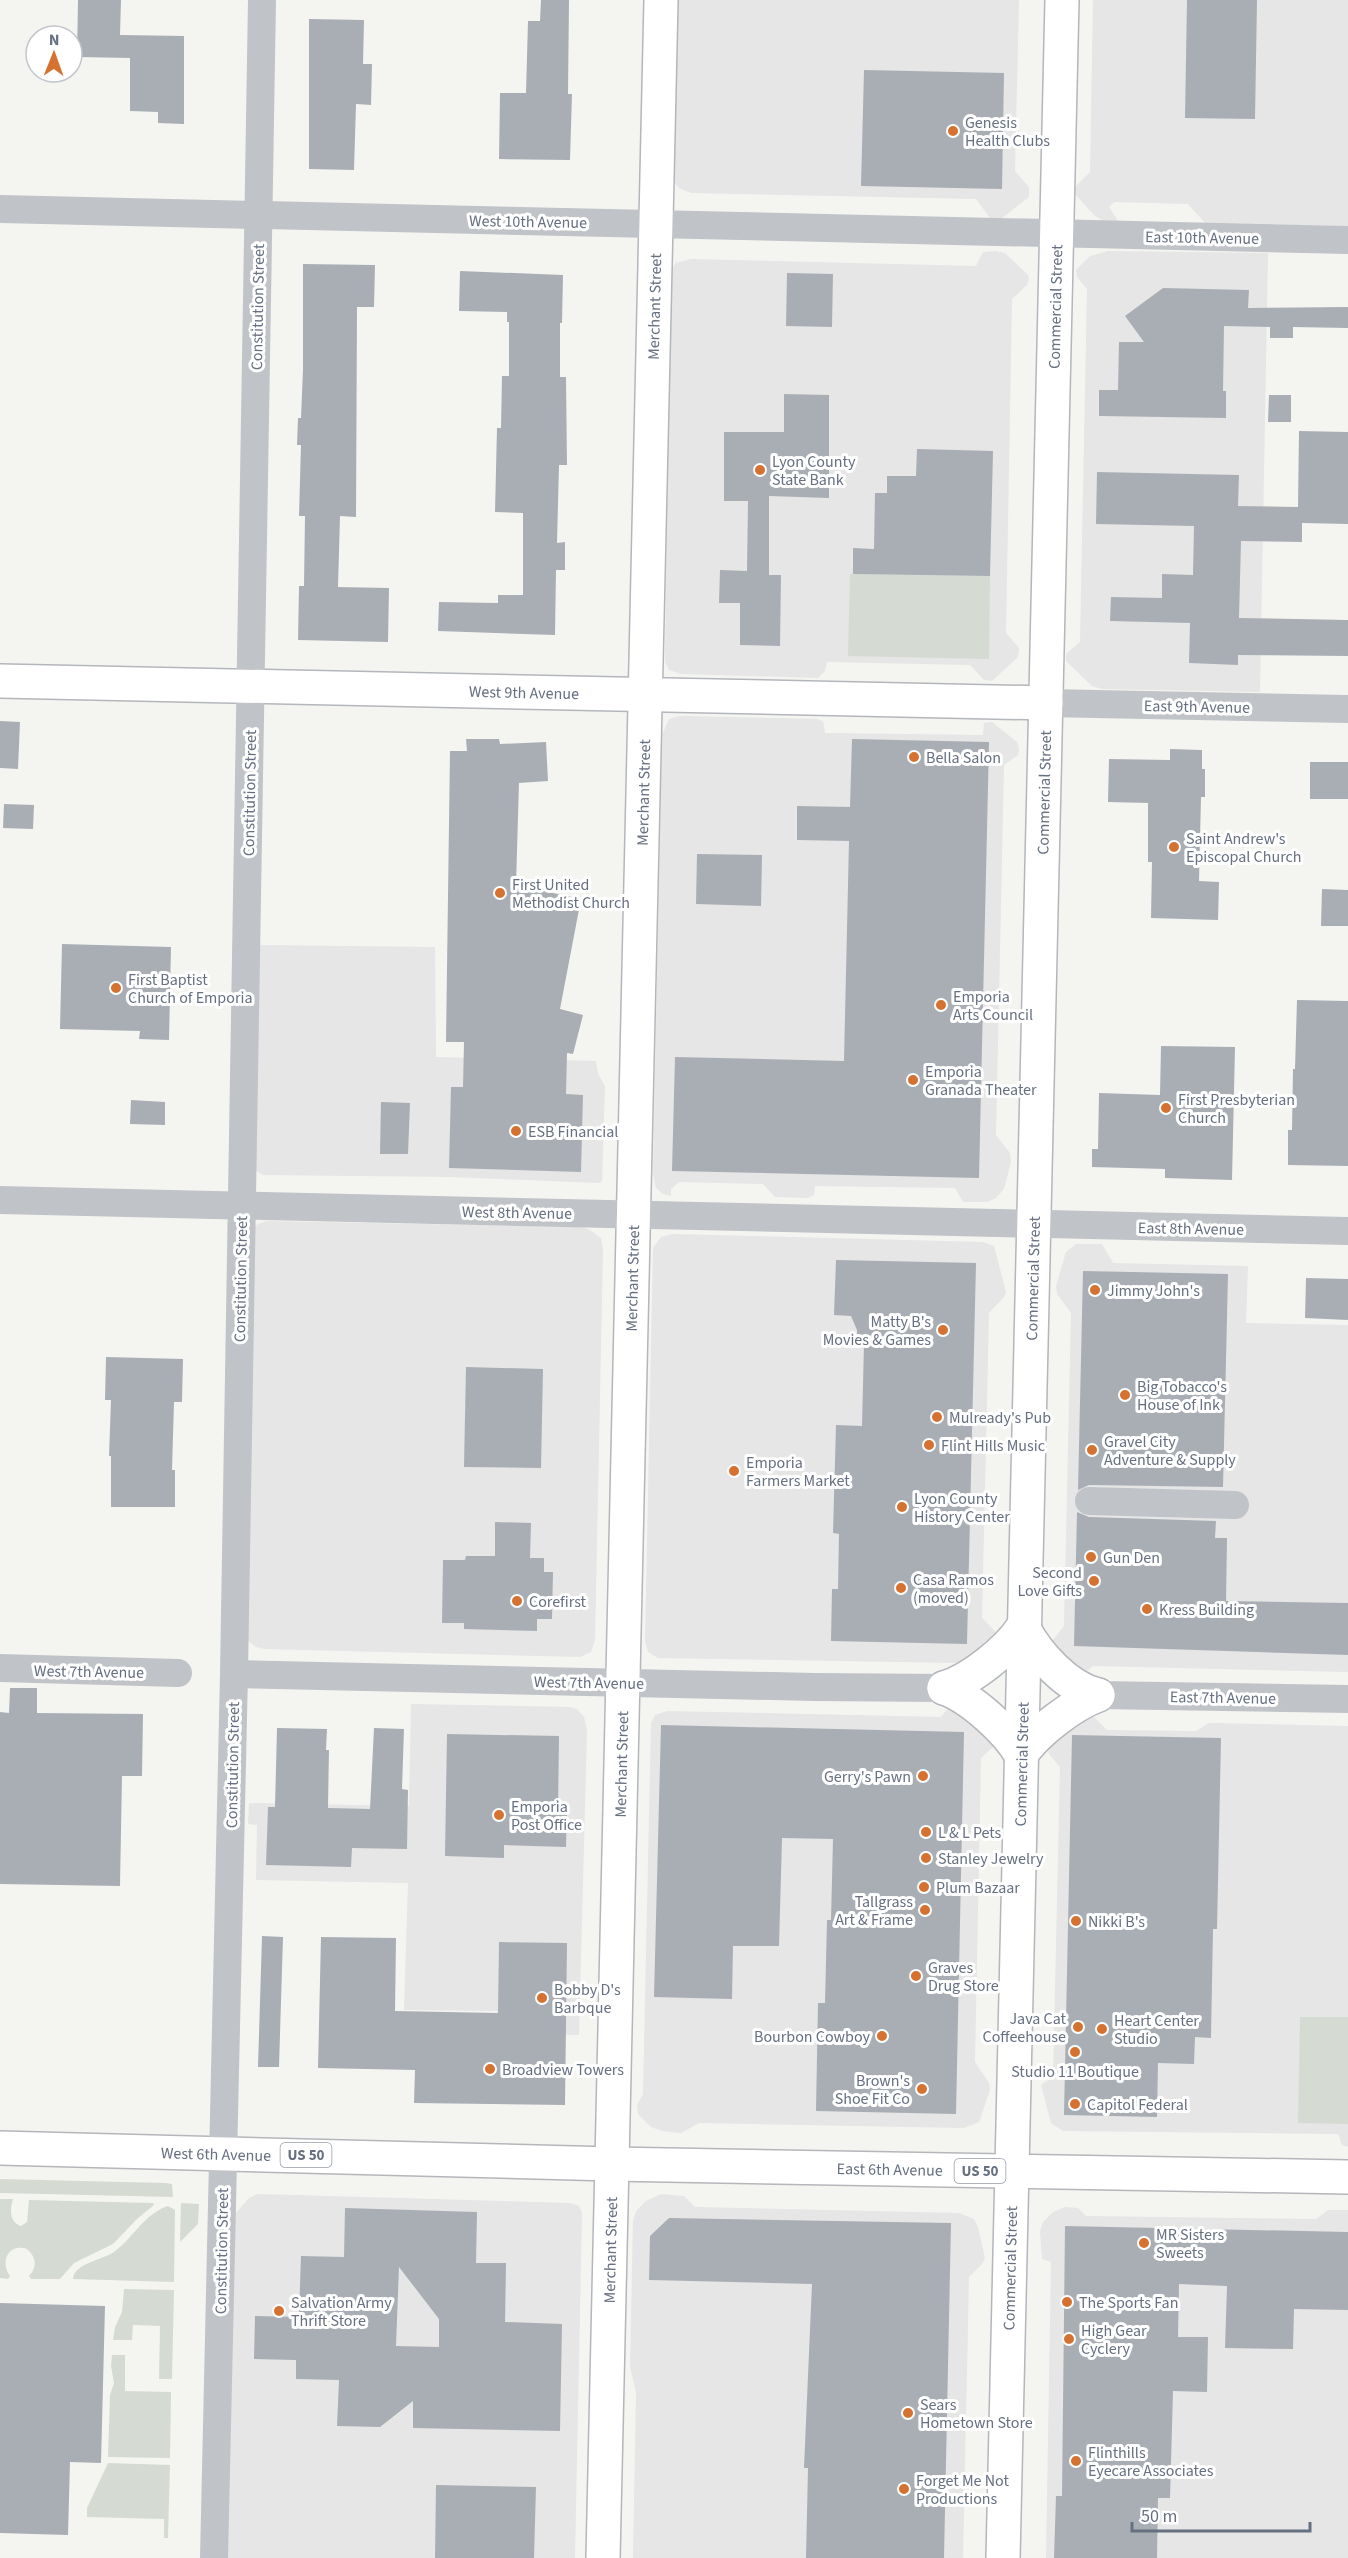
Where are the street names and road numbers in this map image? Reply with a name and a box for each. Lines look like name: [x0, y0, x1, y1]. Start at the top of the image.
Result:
street label: West 10th Avenue: [469, 210, 587, 234]
street label: East 10th Avenue: [1145, 226, 1259, 250]
street label: Constitution Street: [246, 243, 270, 370]
street label: Commercial Street: [1043, 244, 1068, 369]
street label: Merchant Street: [643, 252, 667, 360]
street label: West 9th Avenue: [469, 681, 579, 705]
street label: East 9th Avenue: [1144, 695, 1250, 719]
street label: Constitution Street: [238, 729, 262, 856]
street label: Commercial Street: [1032, 729, 1057, 855]
street label: Merchant Street: [632, 738, 656, 846]
street label: West 8th Avenue: [462, 1201, 572, 1225]
street label: Constitution Street: [229, 1215, 253, 1342]
street label: Commercial Street: [1021, 1215, 1046, 1341]
street label: East 8th Avenue: [1138, 1217, 1244, 1241]
street label: Merchant Street: [621, 1224, 645, 1332]
street label: West 7th Avenue: [34, 1660, 144, 1684]
street label: West 7th Avenue: [534, 1671, 644, 1695]
street label: East 7th Avenue: [1170, 1686, 1276, 1710]
street label: Constitution Street: [221, 1701, 245, 1828]
street label: Commercial Street: [1010, 1701, 1035, 1827]
street label: Merchant Street: [610, 1710, 634, 1818]
street label: West 6th Avenue: [161, 2142, 271, 2167]
road number: US 50: [280, 2143, 332, 2167]
street label: East 6th Avenue: [836, 2158, 943, 2182]
road number: US 50: [954, 2159, 1006, 2183]
street label: Constitution Street: [210, 2187, 234, 2314]
street label: Merchant Street: [599, 2196, 623, 2304]
street label: Commercial Street: [998, 2205, 1023, 2331]

